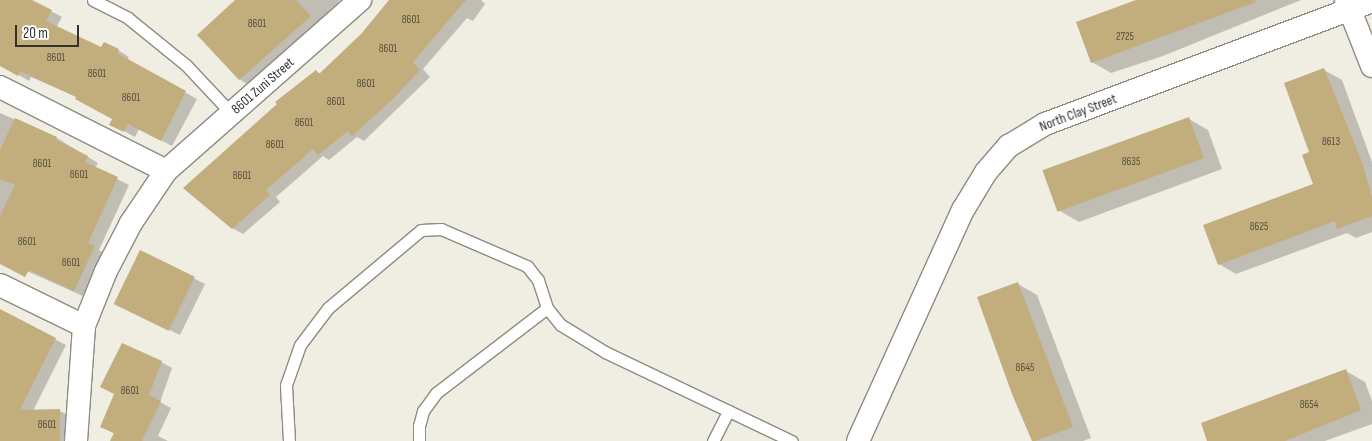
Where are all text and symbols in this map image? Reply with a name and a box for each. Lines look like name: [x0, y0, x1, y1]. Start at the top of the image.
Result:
house number: 8601: [402, 13, 420, 27]
scale bar: [18, 15, 81, 47]
house number: 8601: [248, 17, 266, 31]
text: 20 m: [23, 24, 48, 43]
house number: 2725: [1116, 30, 1134, 44]
house number: 8601: [379, 42, 397, 56]
house number: 8601: [47, 51, 65, 65]
street label: 8601 Zuni Street: [228, 54, 298, 118]
house number: 8601: [88, 67, 106, 81]
house number: 8601: [357, 77, 375, 91]
house number: 8601: [122, 91, 140, 105]
street label: North Clay Street: [1037, 91, 1119, 135]
house number: 8601: [327, 95, 345, 109]
house number: 8601: [295, 116, 313, 130]
house number: 8613: [1322, 135, 1340, 149]
house number: 8601: [266, 138, 284, 152]
house number: 8635: [1122, 155, 1140, 169]
house number: 8601: [33, 157, 51, 171]
house number: 8601: [70, 168, 88, 182]
house number: 8601: [233, 169, 251, 183]
house number: 8625: [1250, 220, 1268, 234]
house number: 8601: [18, 235, 36, 249]
house number: 8601: [62, 256, 80, 270]
house number: 8645: [1016, 361, 1034, 375]
house number: 8601: [121, 384, 139, 398]
house number: 8654: [1300, 398, 1318, 412]
house number: 8601: [38, 418, 56, 432]

